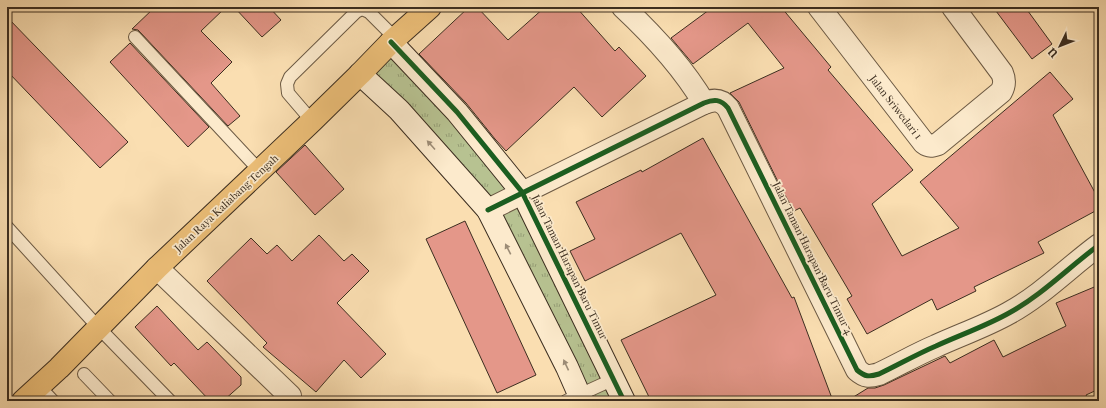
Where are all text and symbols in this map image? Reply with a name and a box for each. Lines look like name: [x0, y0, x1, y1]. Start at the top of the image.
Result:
north arrow: [1040, 26, 1080, 66]
text: U: [1045, 45, 1061, 61]
street label: Jalan Sriwedari 1: [866, 72, 925, 142]
one-way arrow: [427, 140, 436, 151]
street label: Jalan Raya Kaliabang Tengah: [171, 151, 282, 256]
street label: Jalan Taman Harapan Baru Timur 4: [769, 179, 856, 337]
street label: Jalan Taman Harapan Baru Timur: [528, 192, 611, 342]
one-way arrow: [505, 243, 511, 255]
one-way arrow: [563, 360, 569, 371]

